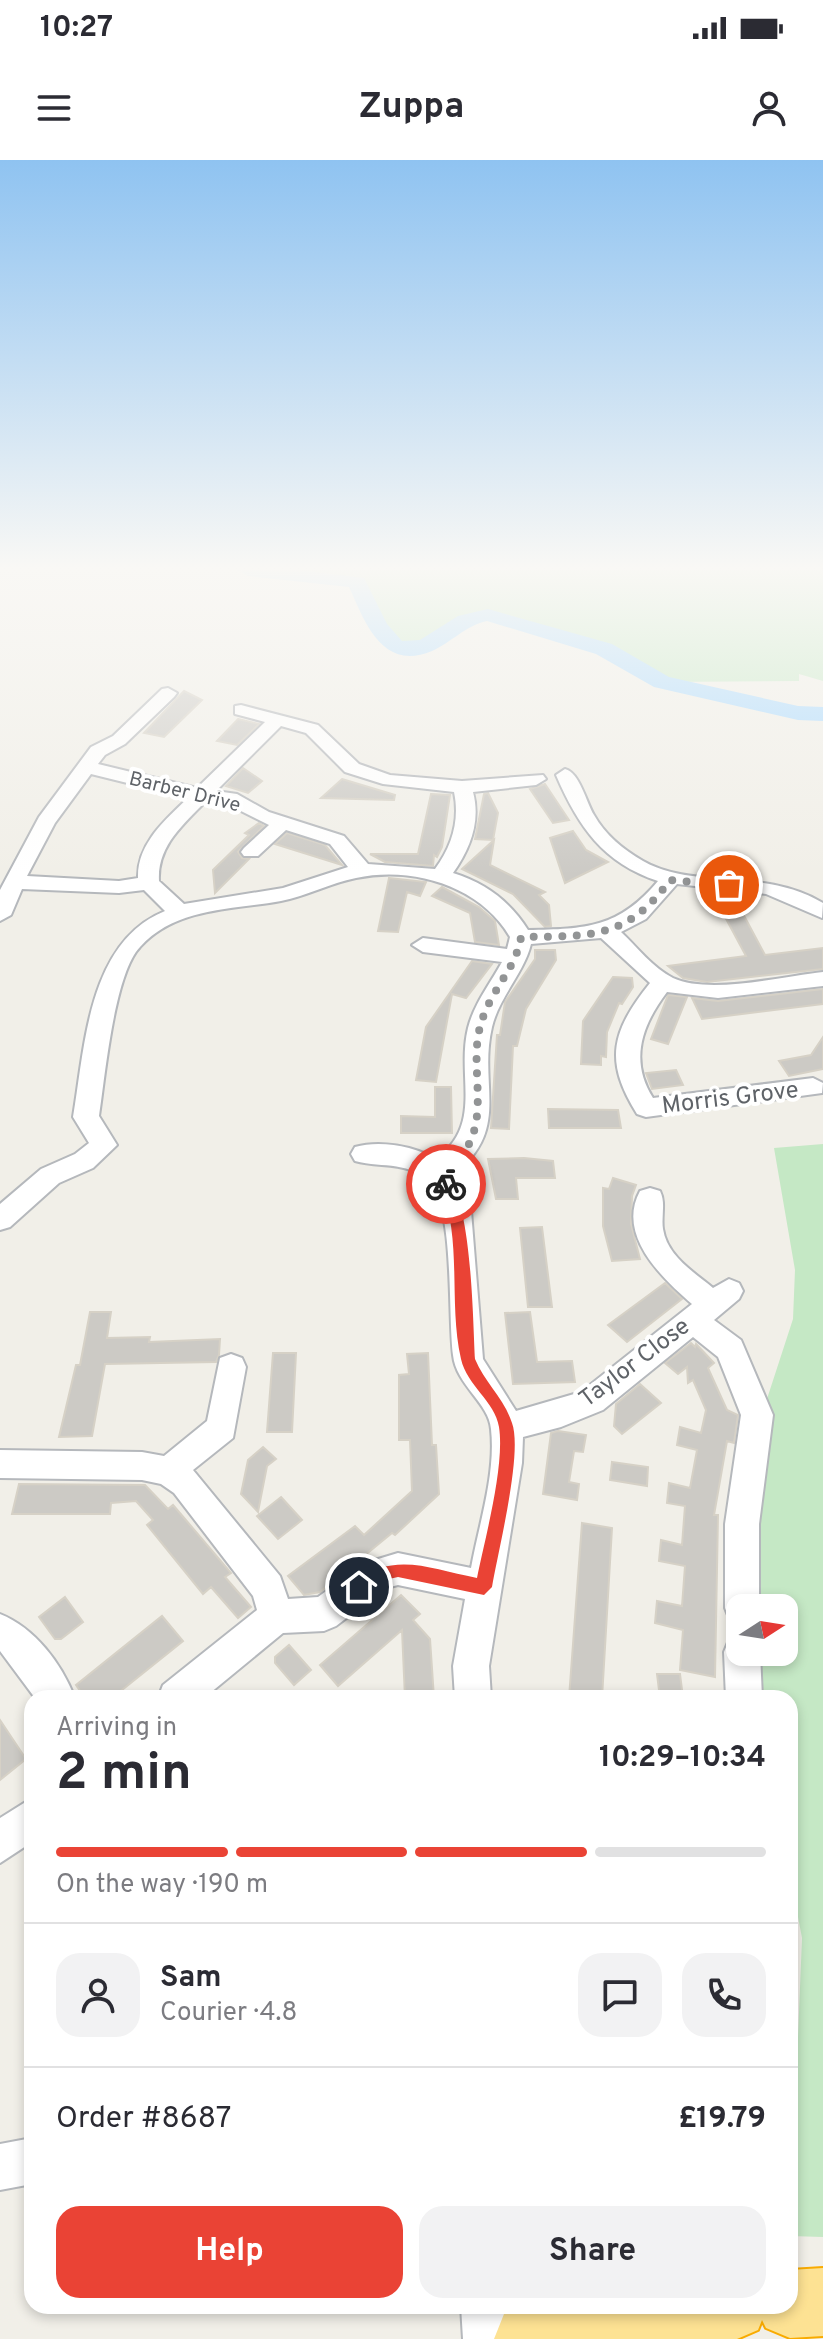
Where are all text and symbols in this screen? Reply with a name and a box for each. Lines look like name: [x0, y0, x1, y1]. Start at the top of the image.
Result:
text: 10:27: [40, 10, 113, 47]
text: Zuppa: [359, 85, 464, 131]
icon: menu: [32, 86, 76, 130]
icon: person: [747, 86, 791, 130]
street label: Barber Drive: [126, 767, 243, 819]
pin: [695, 851, 763, 919]
icon: bag: [707, 863, 751, 907]
street label: Morris Grove: [660, 1076, 800, 1122]
courier: [406, 1144, 486, 1224]
icon: bike: [424, 1162, 468, 1206]
street label: Taylor Close: [574, 1312, 697, 1415]
pin: [325, 1553, 393, 1621]
icon: home: [337, 1565, 381, 1609]
north arrow: [726, 1594, 798, 1666]
map controls: [726, 1594, 798, 1666]
text: Arriving in: [56, 1712, 177, 1745]
text: 10:29–10:34: [599, 1740, 766, 1777]
text: 2 min: [56, 1742, 192, 1808]
text: On the way · 190 m: [56, 1869, 268, 1902]
button: person: [56, 1953, 140, 2037]
button: chat: [578, 1953, 662, 2037]
button: phone: [682, 1953, 766, 2037]
text: Sam: [160, 1960, 222, 1997]
text: Courier · 4.8: [160, 1997, 297, 2030]
text: Order #8687: [56, 2101, 231, 2138]
text: £19.79: [678, 2101, 766, 2138]
button: Help: [56, 2206, 403, 2298]
button: Share: [419, 2206, 766, 2298]

